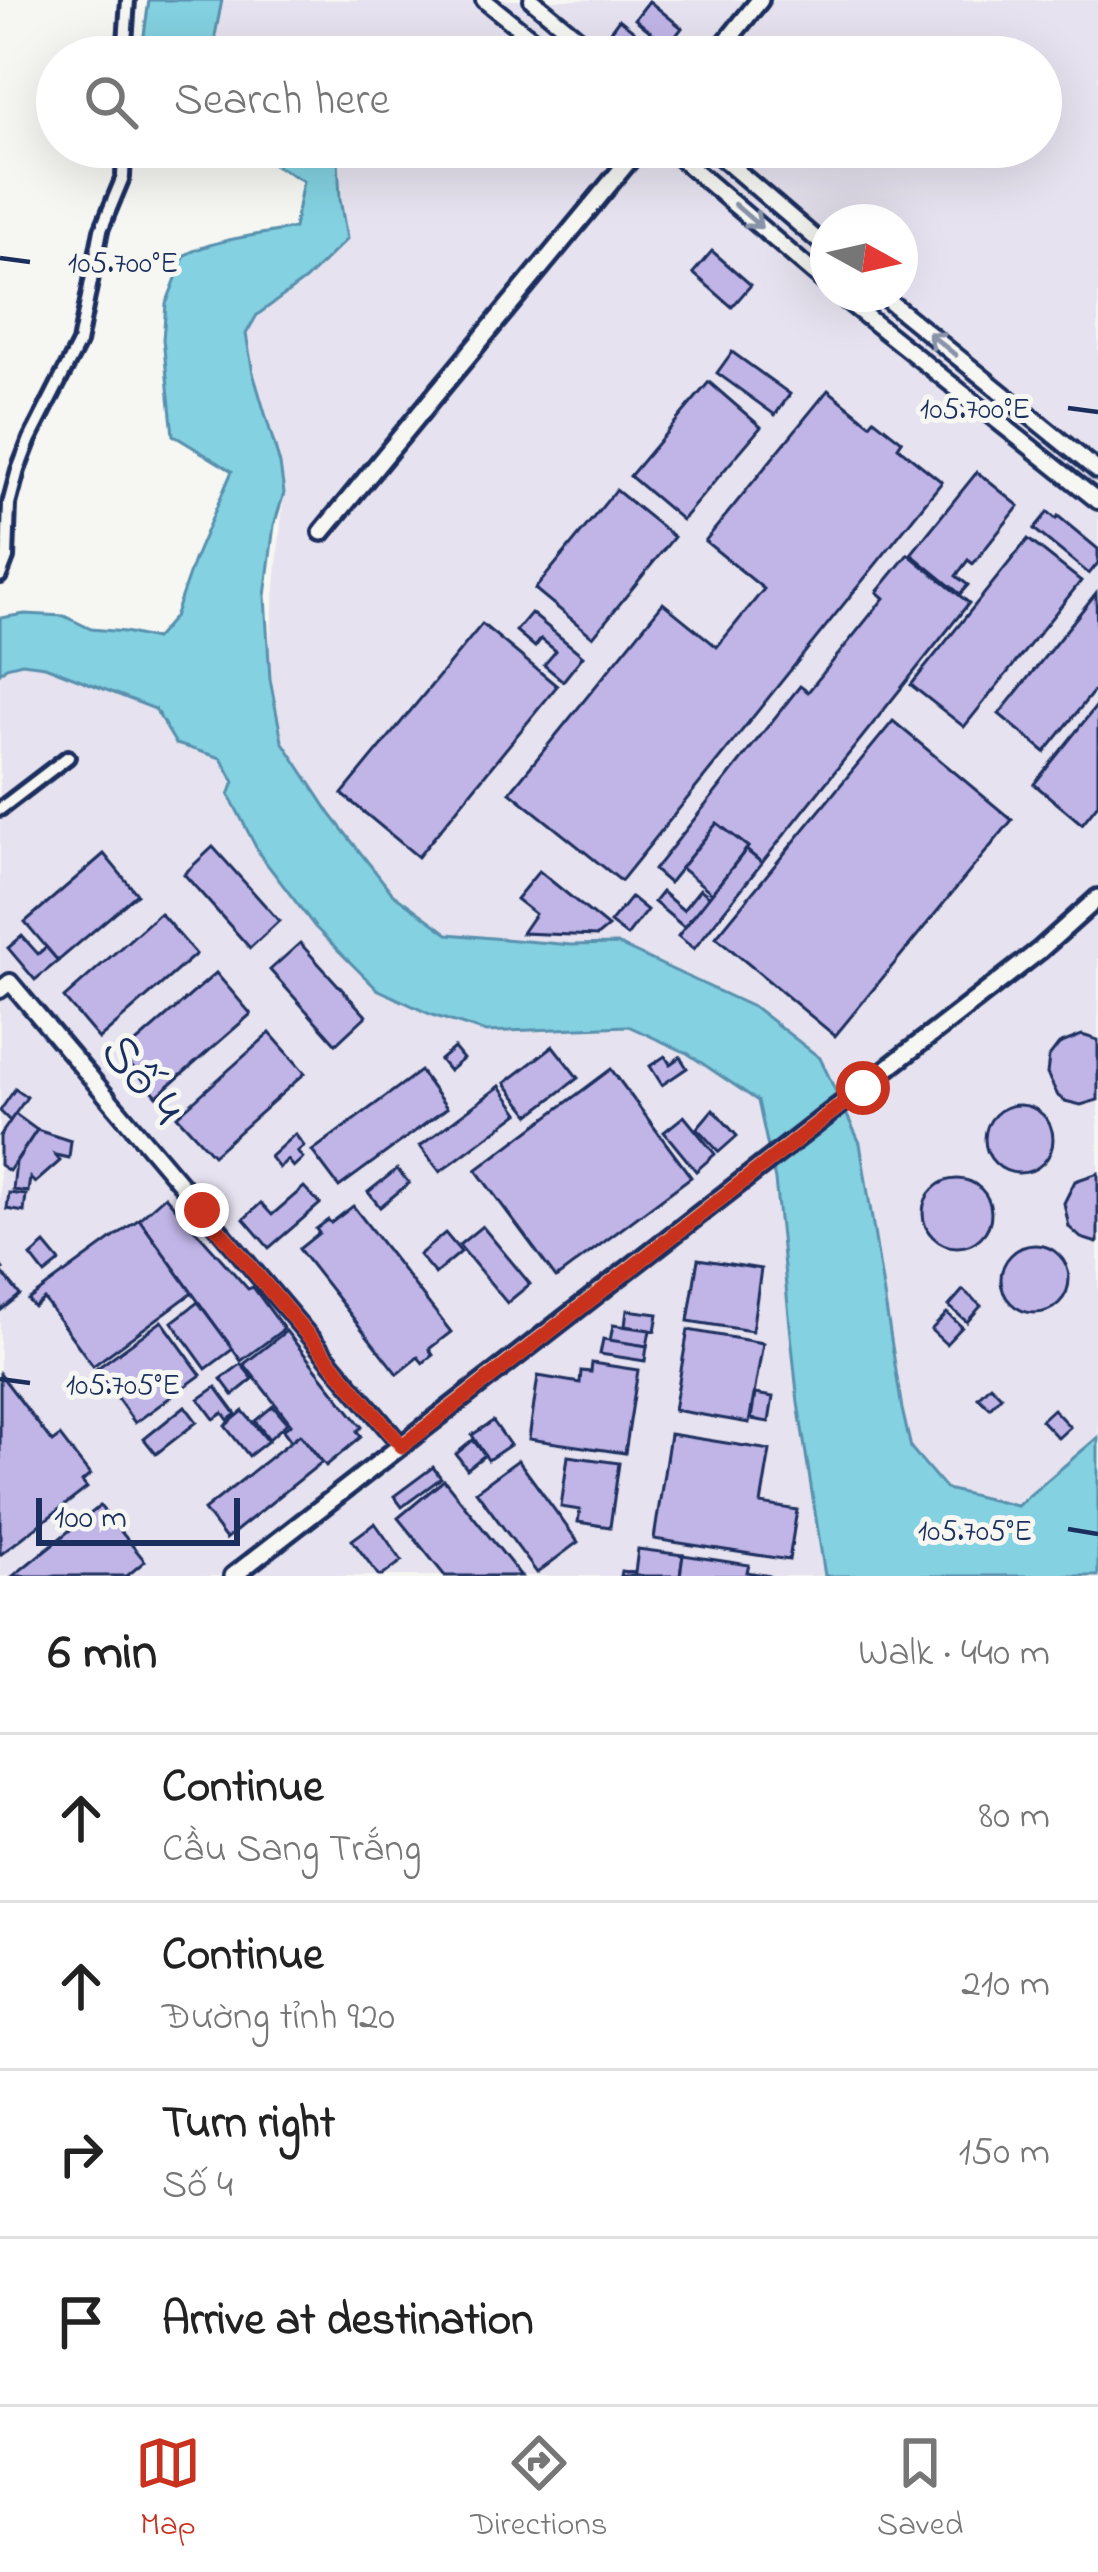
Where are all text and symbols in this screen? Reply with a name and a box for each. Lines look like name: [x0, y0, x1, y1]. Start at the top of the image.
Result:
search box: [36, 36, 1062, 168]
icon: search: [78, 69, 144, 135]
text: Search here: [174, 69, 390, 135]
one-way arrow: [732, 202, 763, 230]
north arrow: [810, 204, 918, 312]
text: 105.700°E: [68, 243, 178, 287]
one-way arrow: [927, 331, 958, 359]
text: 105.700°E: [920, 389, 1030, 433]
street label: Số 4: [79, 1018, 202, 1144]
route start: [836, 1061, 890, 1115]
route end: [175, 1183, 229, 1237]
text: 105.705°E: [66, 1365, 180, 1409]
scale bar: [36, 1492, 240, 1545]
text: 100 m: [54, 1495, 127, 1543]
text: 105.705°E: [918, 1511, 1032, 1555]
text: 6 min: [48, 1617, 157, 1692]
text: Walk · 440 m: [858, 1626, 1050, 1683]
text: Continue: [162, 1756, 323, 1822]
icon: ahead: [48, 1785, 114, 1851]
text: 80 m: [979, 1789, 1050, 1846]
text: Cầu Sang Trắng: [162, 1822, 421, 1879]
text: Continue: [162, 1924, 323, 1990]
icon: ahead: [48, 1953, 114, 2019]
text: 210 m: [961, 1957, 1050, 2014]
text: Đường tỉnh 920: [162, 1990, 395, 2047]
text: Turn right: [162, 2092, 335, 2158]
icon: right: [48, 2121, 114, 2187]
text: 150 m: [958, 2125, 1050, 2182]
text: Số 4: [162, 2158, 233, 2215]
icon: arrive: [48, 2289, 114, 2355]
text: Arrive at destination: [162, 2289, 533, 2355]
tab: Map: [135, 2430, 201, 2550]
tab: Directions: [470, 2430, 608, 2550]
tab: Saved: [877, 2430, 963, 2550]

